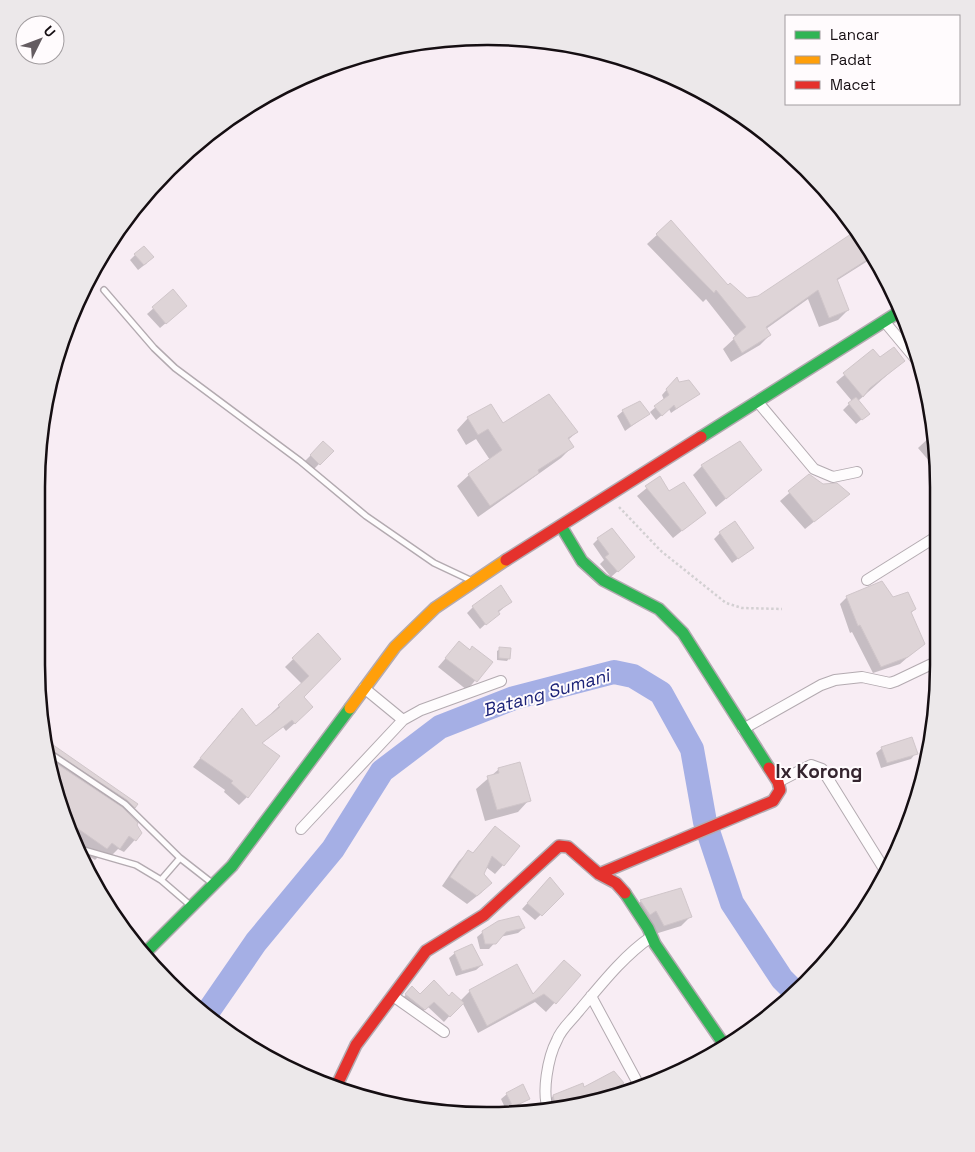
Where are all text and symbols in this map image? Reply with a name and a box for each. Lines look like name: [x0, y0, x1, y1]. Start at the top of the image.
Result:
north arrow: [15, 15, 65, 65]
legend: [785, 15, 960, 105]
text: U: [40, 22, 60, 41]
text: Lancar: [830, 25, 880, 44]
text: Padat: [830, 50, 872, 69]
text: Macet: [830, 75, 876, 94]
water label: Batang Sumani: [480, 663, 614, 722]
district label: Ix Korong: [776, 759, 862, 784]

